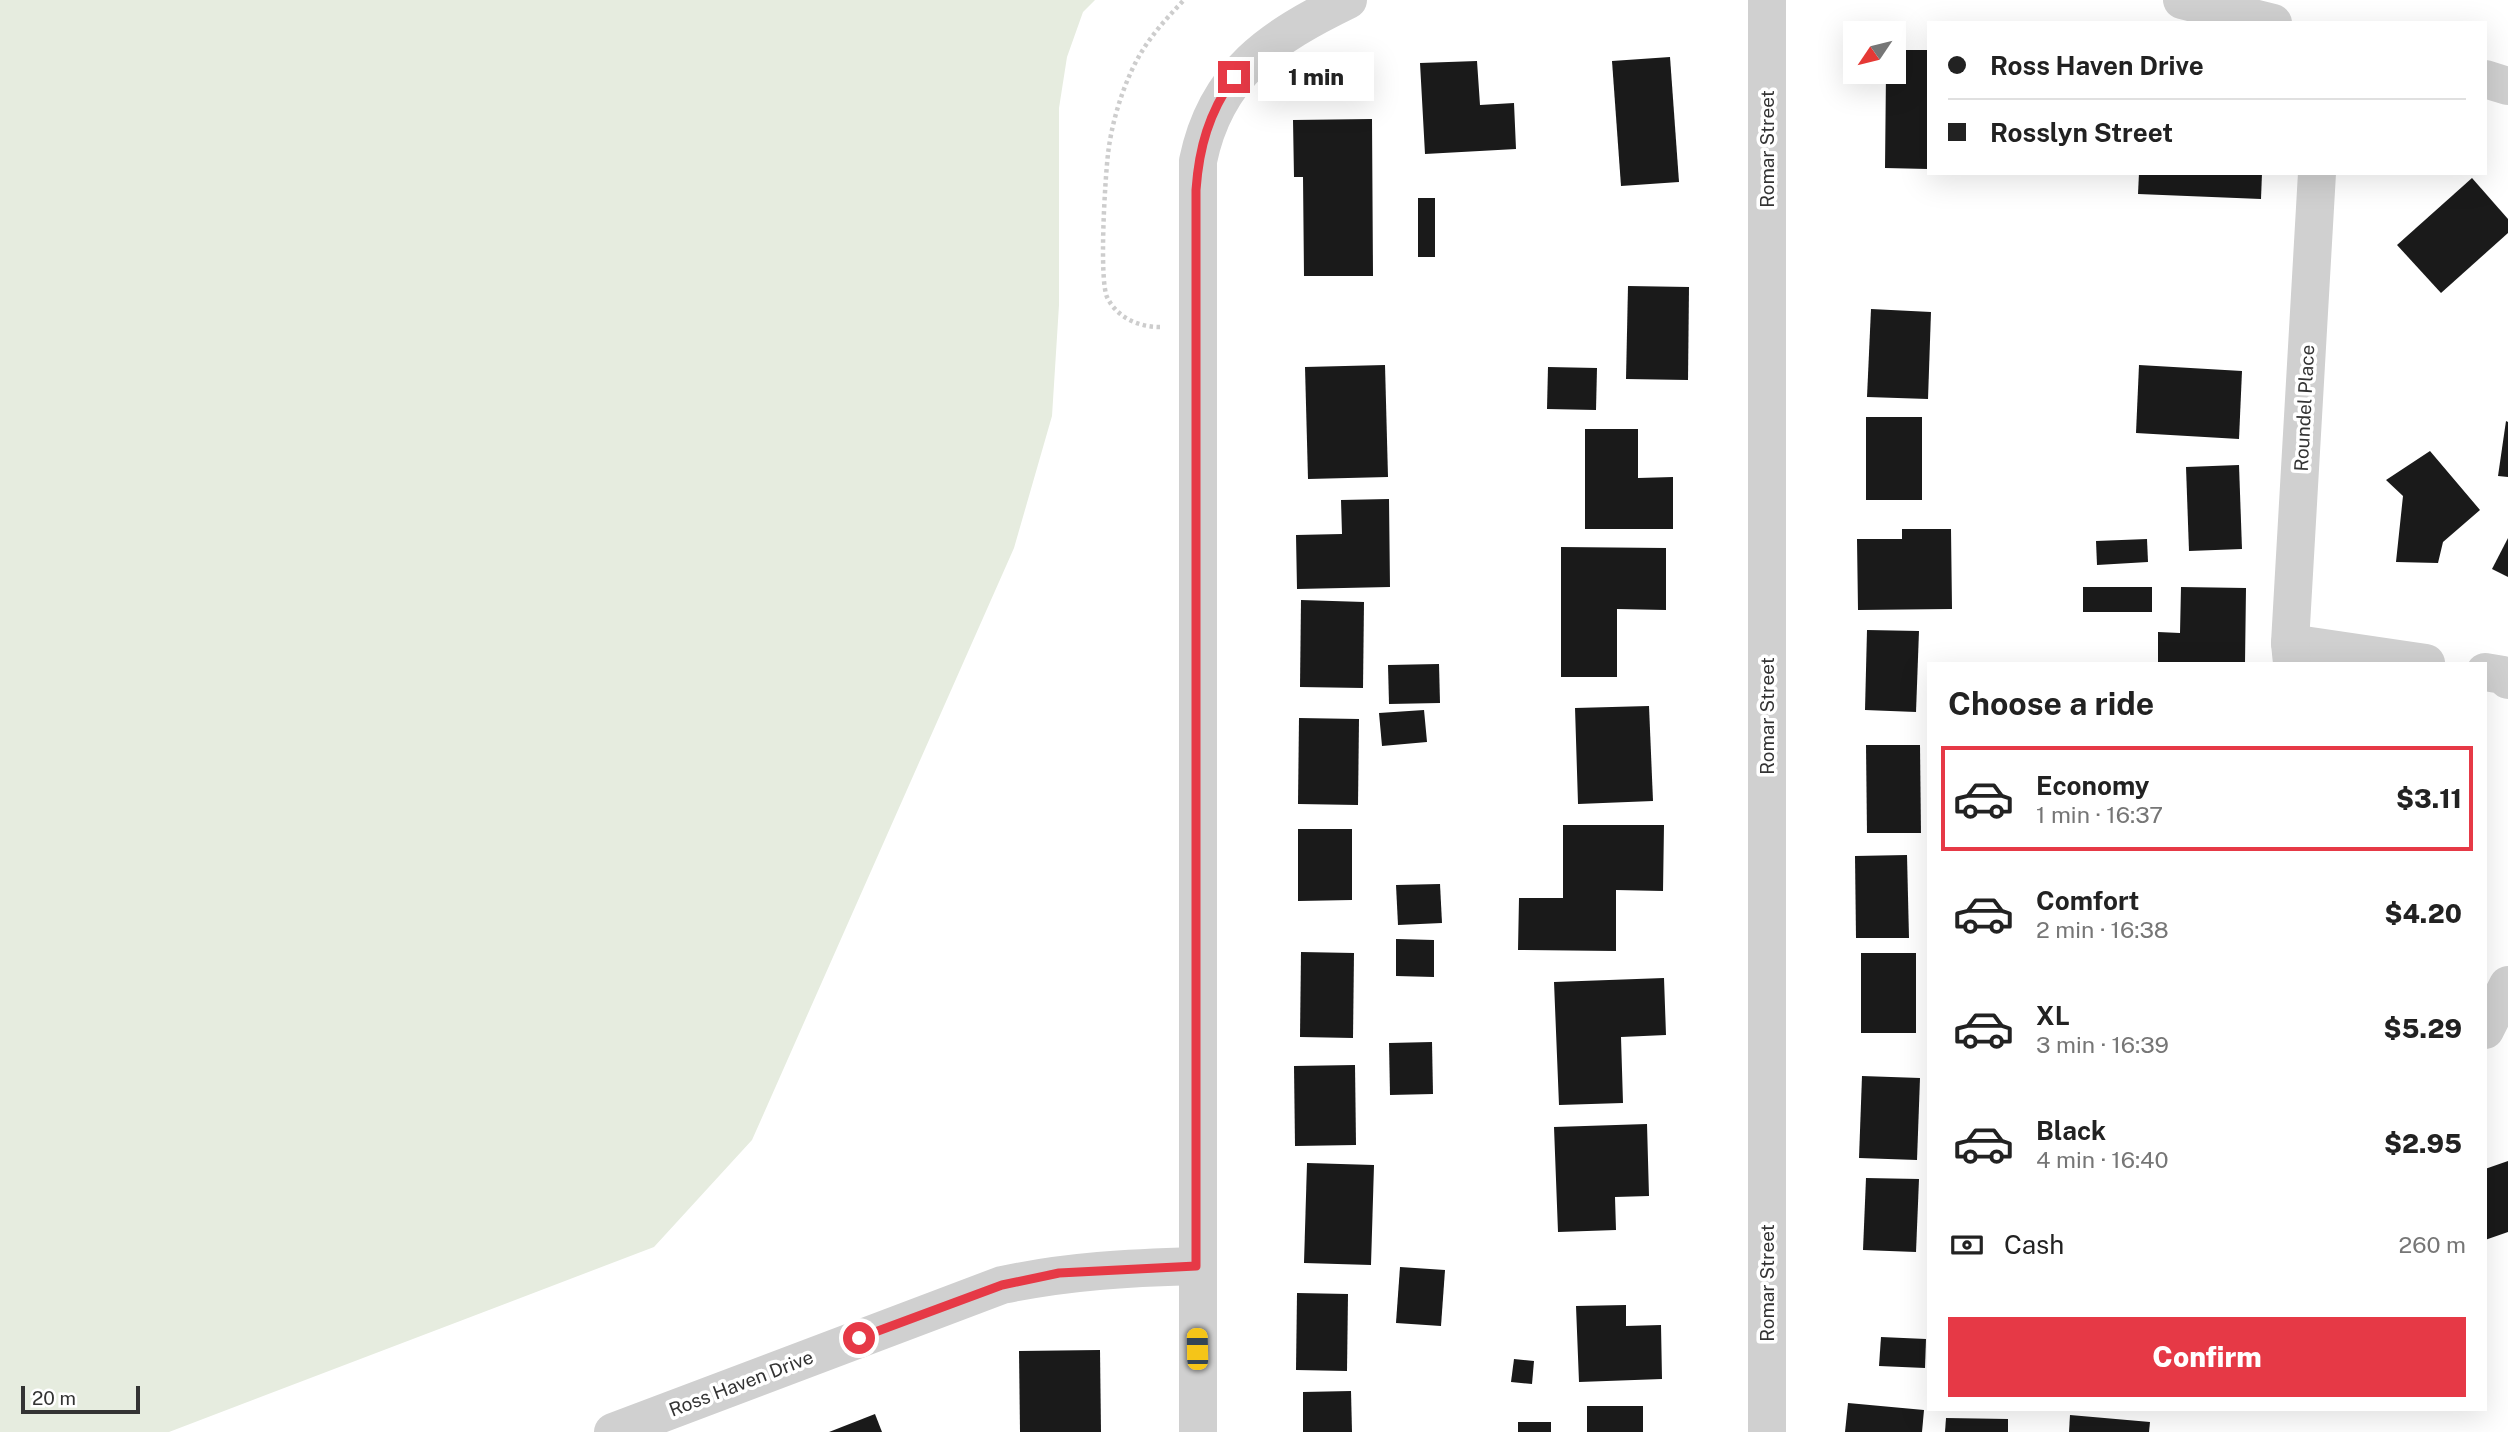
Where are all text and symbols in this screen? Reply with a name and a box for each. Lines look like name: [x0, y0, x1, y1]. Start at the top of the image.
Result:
north arrow: [1843, 21, 1906, 84]
map controls: [1843, 21, 1906, 84]
text: Ross Haven Drive: [1990, 50, 2204, 81]
callout: 1 min: [1258, 52, 1374, 102]
route end: [1218, 61, 1250, 93]
text: 1 min: [1288, 63, 1344, 90]
street label: Romar Street: [1756, 90, 1778, 208]
text: Rosslyn Street: [1990, 117, 2173, 148]
street label: Roundel Place: [2290, 344, 2318, 472]
street label: Romar Street: [1756, 657, 1778, 775]
text: Choose a ride: [1948, 685, 2154, 722]
icon: car: [1952, 767, 2015, 830]
text: Economy: [2036, 770, 2149, 801]
text: $3.11: [2396, 783, 2462, 814]
text: 1 min · 16:37: [2036, 801, 2163, 828]
icon: car: [1952, 882, 2015, 945]
text: Comfort: [2036, 885, 2139, 916]
text: $4.20: [2384, 898, 2462, 929]
text: 2 min · 16:38: [2036, 916, 2169, 943]
icon: car: [1952, 997, 2015, 1060]
text: XL: [2036, 1000, 2070, 1031]
text: $5.29: [2384, 1013, 2462, 1044]
text: 3 min · 16:39: [2036, 1031, 2169, 1058]
icon: car: [1952, 1112, 2015, 1175]
text: Black: [2036, 1115, 2106, 1146]
text: $2.95: [2384, 1128, 2462, 1159]
text: 4 min · 16:40: [2036, 1146, 2169, 1173]
street label: Romar Street: [1756, 1224, 1778, 1342]
icon: cash: [1948, 1226, 1986, 1264]
text: Cash: [2004, 1229, 2064, 1260]
text: 260 m: [2399, 1231, 2466, 1258]
button: Confirm: [1948, 1317, 2466, 1397]
route start: [843, 1322, 875, 1354]
car: [1187, 1328, 1208, 1370]
street label: Ross Haven Drive: [666, 1345, 816, 1421]
scale bar: [21, 1383, 140, 1415]
text: 20 m: [32, 1387, 76, 1409]

